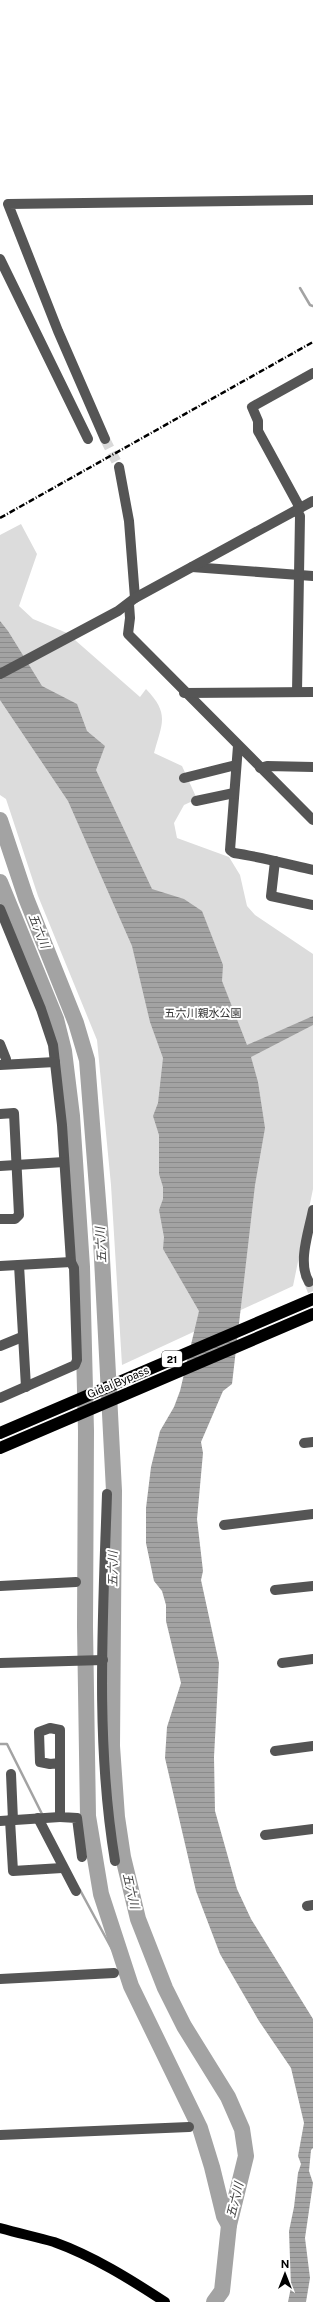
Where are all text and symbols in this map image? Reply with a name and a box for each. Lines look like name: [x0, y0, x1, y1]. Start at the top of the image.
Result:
water label: 五六川: [26, 912, 53, 952]
park label: 五六川親水公園: [165, 1007, 242, 1019]
water label: 五六川: [93, 1225, 109, 1263]
road number: 21: [162, 1351, 182, 1367]
street label: Gidai Bypass: [85, 1363, 151, 1400]
water label: 五六川: [106, 1549, 120, 1587]
water label: 五六川: [120, 1872, 142, 1912]
water label: 五六川: [224, 2179, 247, 2219]
north arrow: [265, 2254, 305, 2294]
text: N: [281, 2258, 289, 2270]

